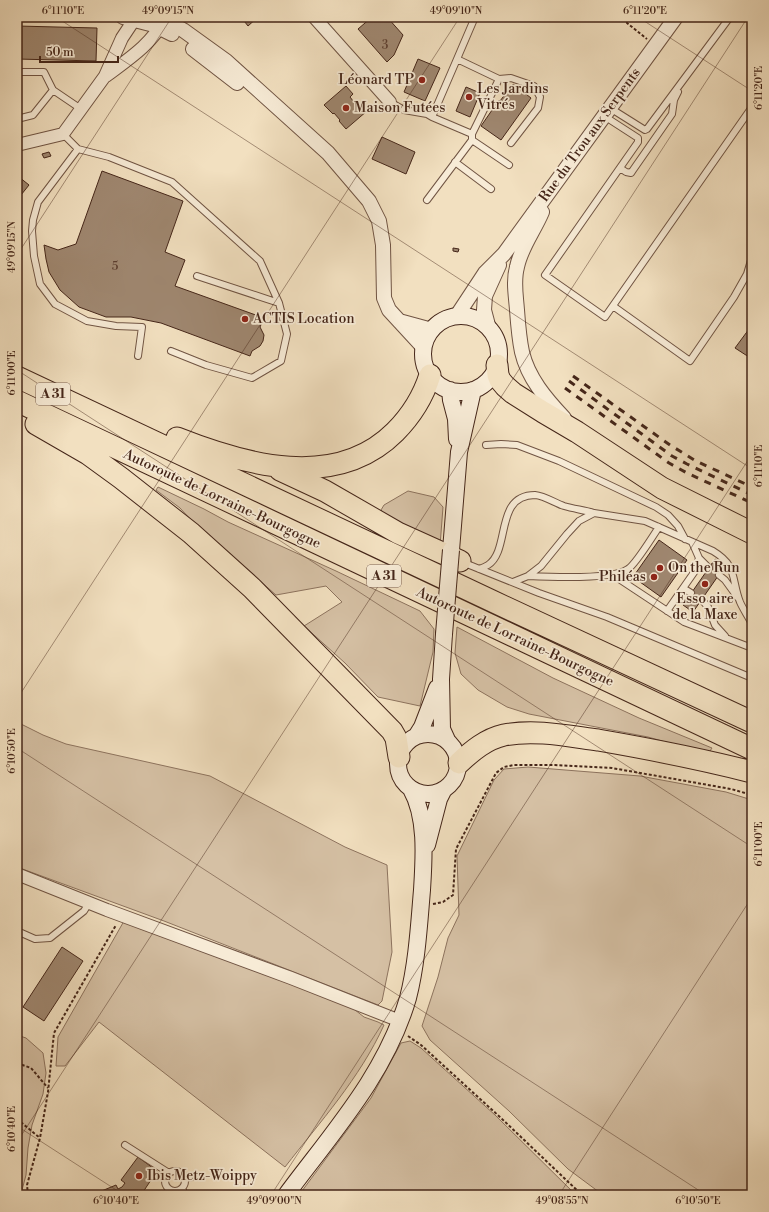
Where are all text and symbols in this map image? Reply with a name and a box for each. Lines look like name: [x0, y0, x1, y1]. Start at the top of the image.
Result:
text: 6°11'10"E: [42, 5, 84, 17]
text: 49°09'15"N: [142, 5, 194, 17]
text: 49°09'10"N: [430, 5, 483, 17]
text: 6°11'20"E: [623, 5, 667, 17]
scale bar: [40, 38, 118, 64]
house number: 3: [382, 38, 389, 53]
text: 50 m: [46, 45, 74, 60]
street label: Rue du Trou aux Serpents: [535, 64, 645, 206]
text: 6°11'20"E: [753, 66, 765, 110]
place label: Léonard TP: [338, 71, 414, 89]
marker: Léonard TP: [417, 75, 427, 85]
place label: Les Jardins Vitrés: [476, 80, 548, 114]
marker: Les Jardins Vitrés: [464, 92, 474, 102]
place label: Maison Futées: [354, 99, 446, 117]
marker: Maison Futées: [341, 103, 351, 113]
text: 49°09'15"N: [6, 221, 18, 273]
house number: 5: [112, 259, 119, 274]
place label: ACTIS Location: [252, 310, 355, 328]
marker: ACTIS Location: [240, 314, 250, 324]
text: 6°11'00"E: [6, 350, 18, 396]
road number: A 31: [36, 383, 70, 405]
street label: Autoroute de Lorraine-Bourgogne: [119, 445, 324, 553]
text: 6°11'10"E: [753, 445, 765, 487]
place label: On the Run: [668, 559, 740, 577]
marker: On the Run: [655, 563, 665, 573]
road number: A 31: [367, 565, 401, 587]
place label: Philéas: [599, 568, 646, 586]
marker: Philéas: [649, 572, 659, 582]
marker: Esso aire de la Maxe: [700, 579, 710, 589]
street label: Autoroute de Lorraine-Bourgogne: [412, 583, 617, 691]
place label: Esso aire de la Maxe: [672, 590, 738, 624]
text: 6°10'50"E: [6, 728, 18, 774]
text: 6°11'00"E: [753, 821, 765, 867]
text: 6°10'40"E: [6, 1106, 18, 1152]
place label: Ibis Metz-Woippy: [147, 1167, 257, 1185]
marker: Ibis Metz-Woippy: [134, 1171, 144, 1181]
text: 6°10'40"E: [93, 1195, 139, 1207]
text: 49°09'00"N: [246, 1195, 302, 1207]
text: 49°08'55"N: [535, 1195, 589, 1207]
text: 6°10'50"E: [675, 1195, 721, 1207]

